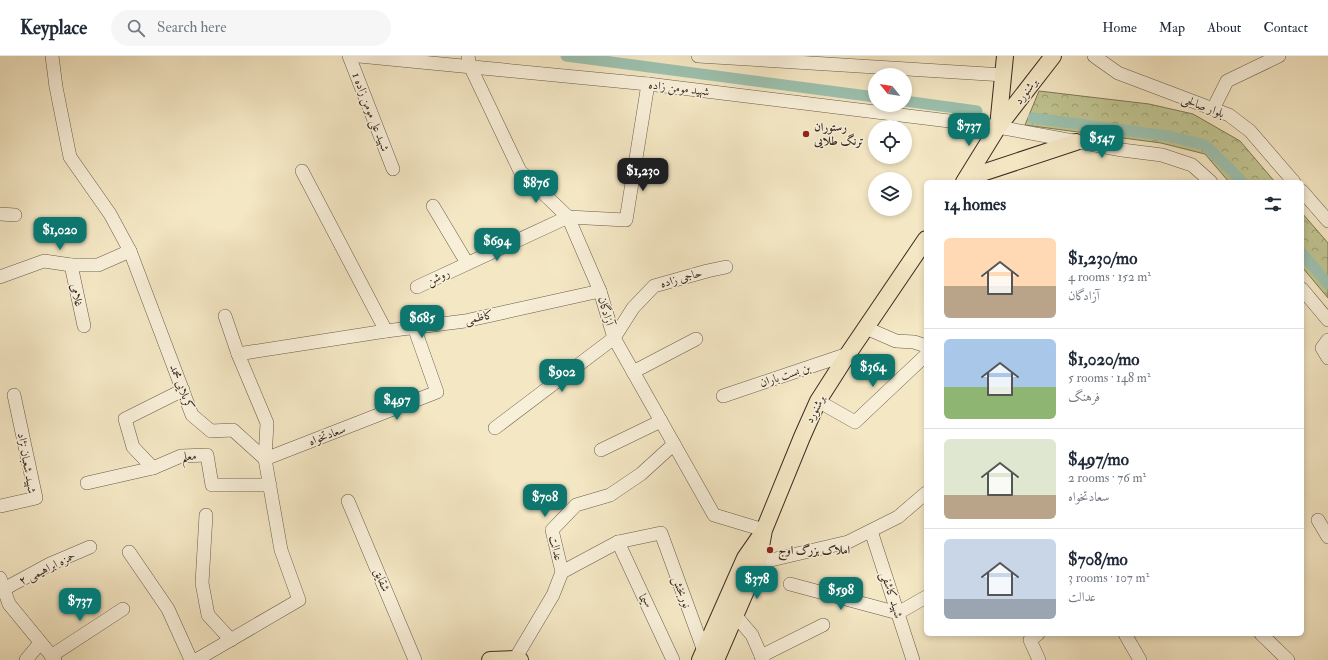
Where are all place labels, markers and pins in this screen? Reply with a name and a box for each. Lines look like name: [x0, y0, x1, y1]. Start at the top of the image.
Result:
pin: $737: [945, 113, 993, 147]
place label: رستوران ترنگ طلایی: [813, 120, 864, 149]
pin: $547: [1078, 125, 1126, 159]
marker: رستوران ترنگ طلایی: [801, 129, 811, 139]
pin: $1,230: [610, 158, 676, 192]
pin: $876: [512, 170, 560, 204]
pin: $1,020: [27, 217, 93, 251]
pin: $694: [473, 228, 521, 262]
pin: $685: [398, 305, 446, 339]
pin: $364: [849, 354, 897, 388]
pin: $902: [538, 359, 586, 393]
pin: $497: [373, 387, 421, 421]
pin: $708: [521, 484, 569, 518]
place label: املاک بزرگ اوج: [778, 543, 851, 561]
marker: املاک بزرگ اوج: [765, 545, 775, 555]
pin: $378: [733, 566, 781, 600]
pin: $598: [817, 577, 865, 611]
pin: $737: [56, 588, 104, 622]

